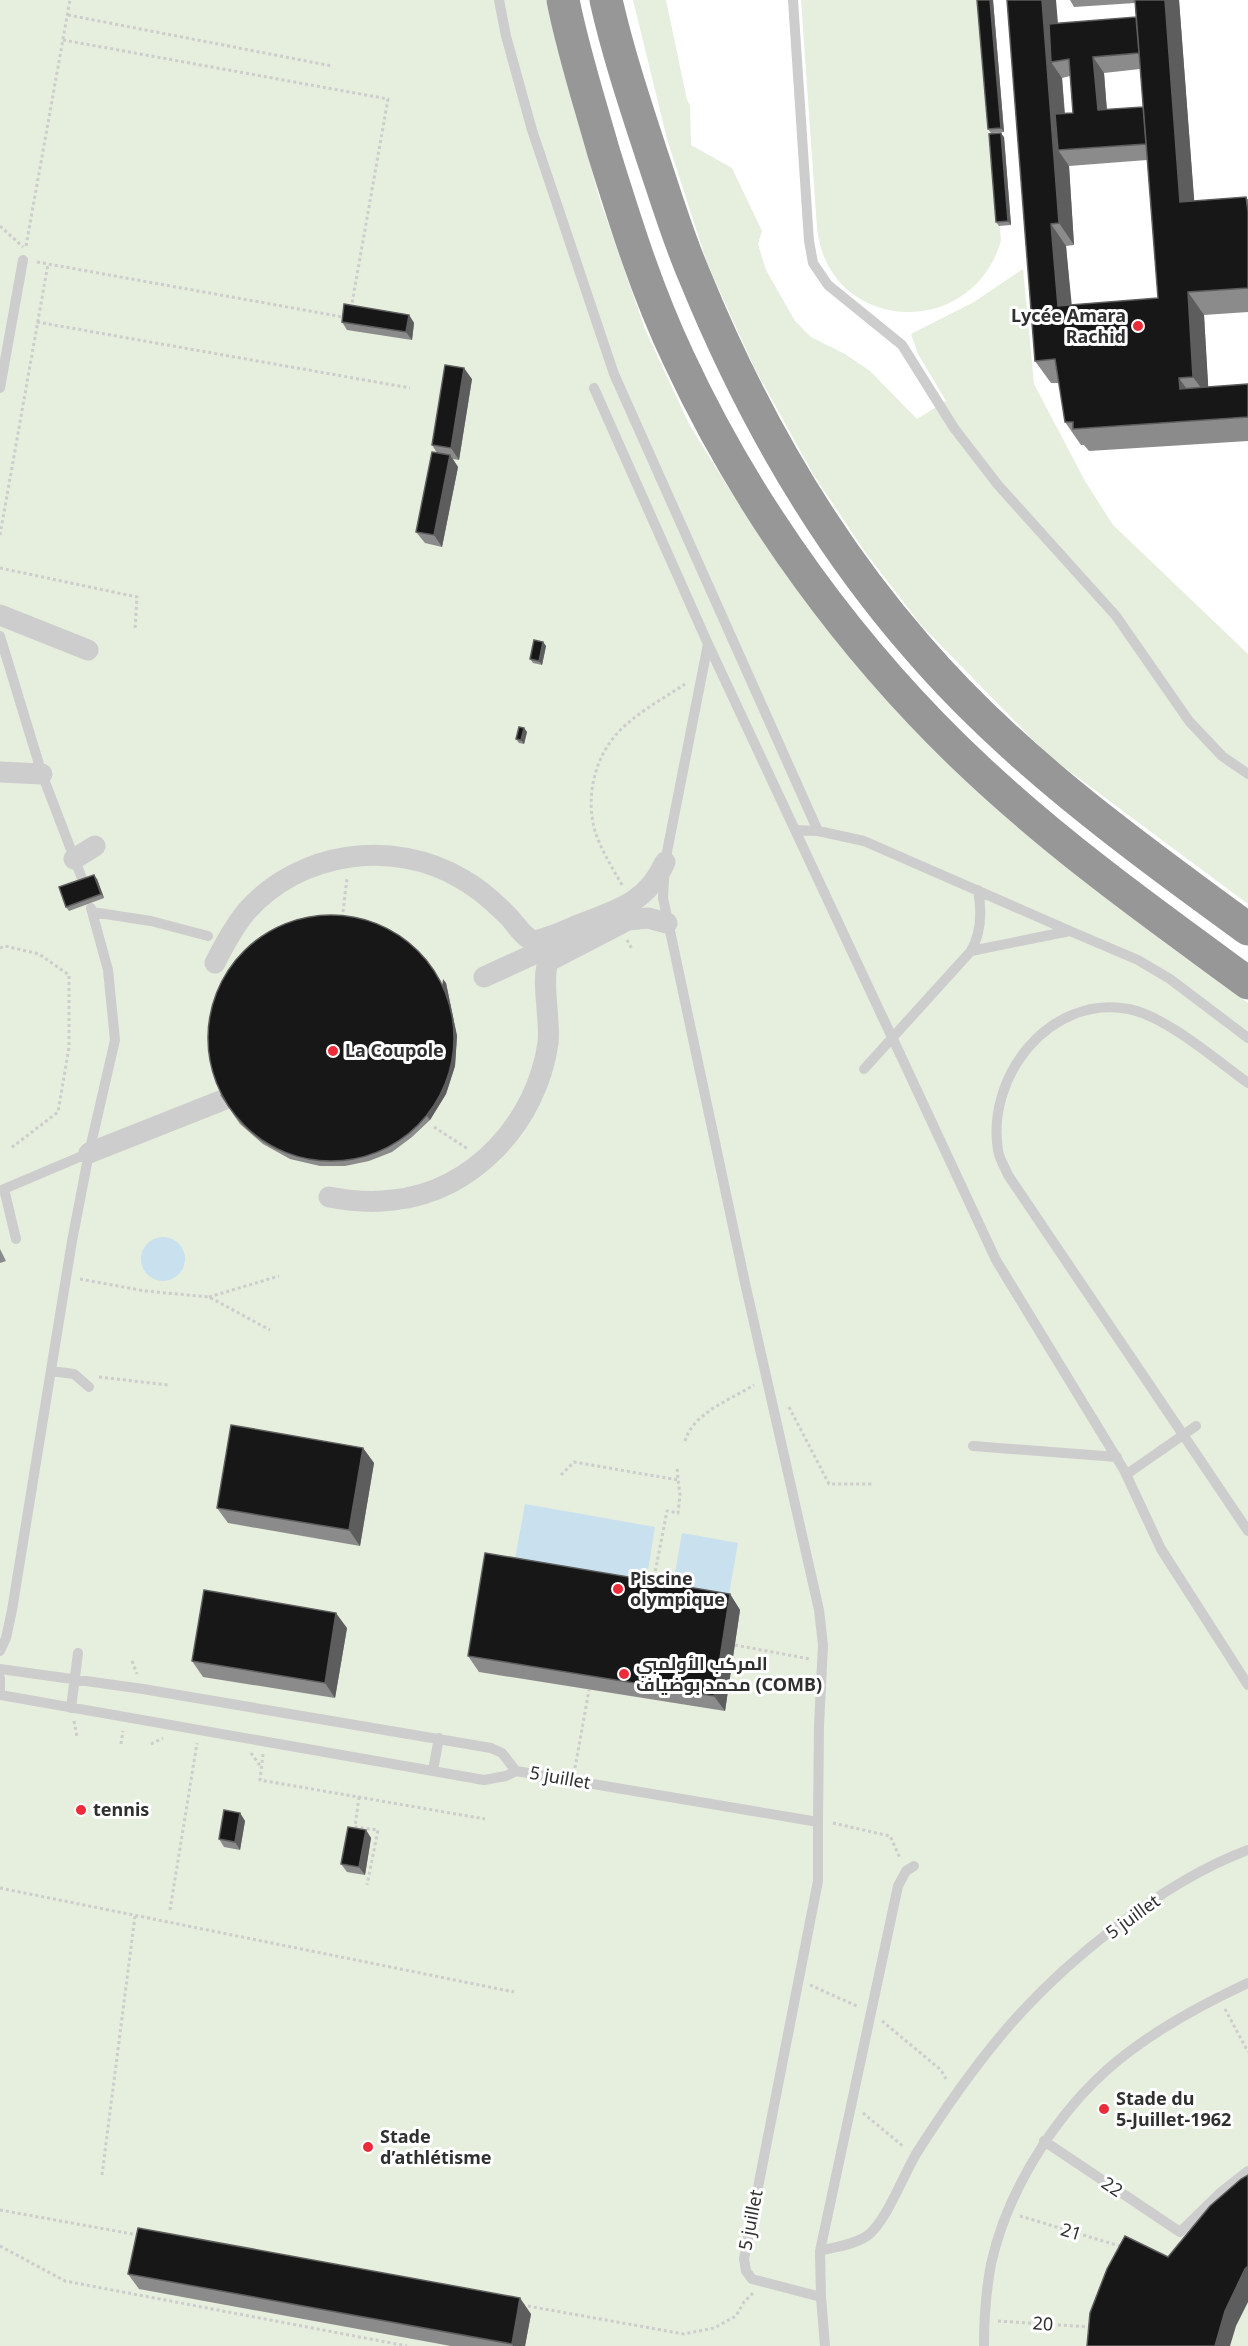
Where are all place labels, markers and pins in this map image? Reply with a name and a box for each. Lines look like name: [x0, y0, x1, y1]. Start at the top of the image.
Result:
place label: Lycée Amara Rachid: [1011, 303, 1126, 348]
marker: Lycée Amara Rachid: [1131, 319, 1145, 333]
place label: La Coupole: [345, 1038, 444, 1062]
marker: La Coupole: [326, 1044, 340, 1058]
place label: Piscine olympique: [630, 1566, 725, 1611]
marker: Piscine olympique: [611, 1582, 625, 1596]
place label: المركب الأولمبي محمد بوضياف (COMB): [636, 1651, 822, 1696]
marker: المركب الأولمبي محمد بوضياف (COMB): [617, 1667, 631, 1681]
place label: tennis: [93, 1797, 149, 1821]
marker: tennis: [74, 1803, 88, 1817]
place label: Stade du 5-Juillet-1962: [1116, 2086, 1231, 2131]
marker: Stade du 5-Juillet-1962: [1097, 2102, 1111, 2116]
place label: Stade d’athlétisme: [380, 2124, 492, 2169]
marker: Stade d’athlétisme: [361, 2140, 375, 2154]

